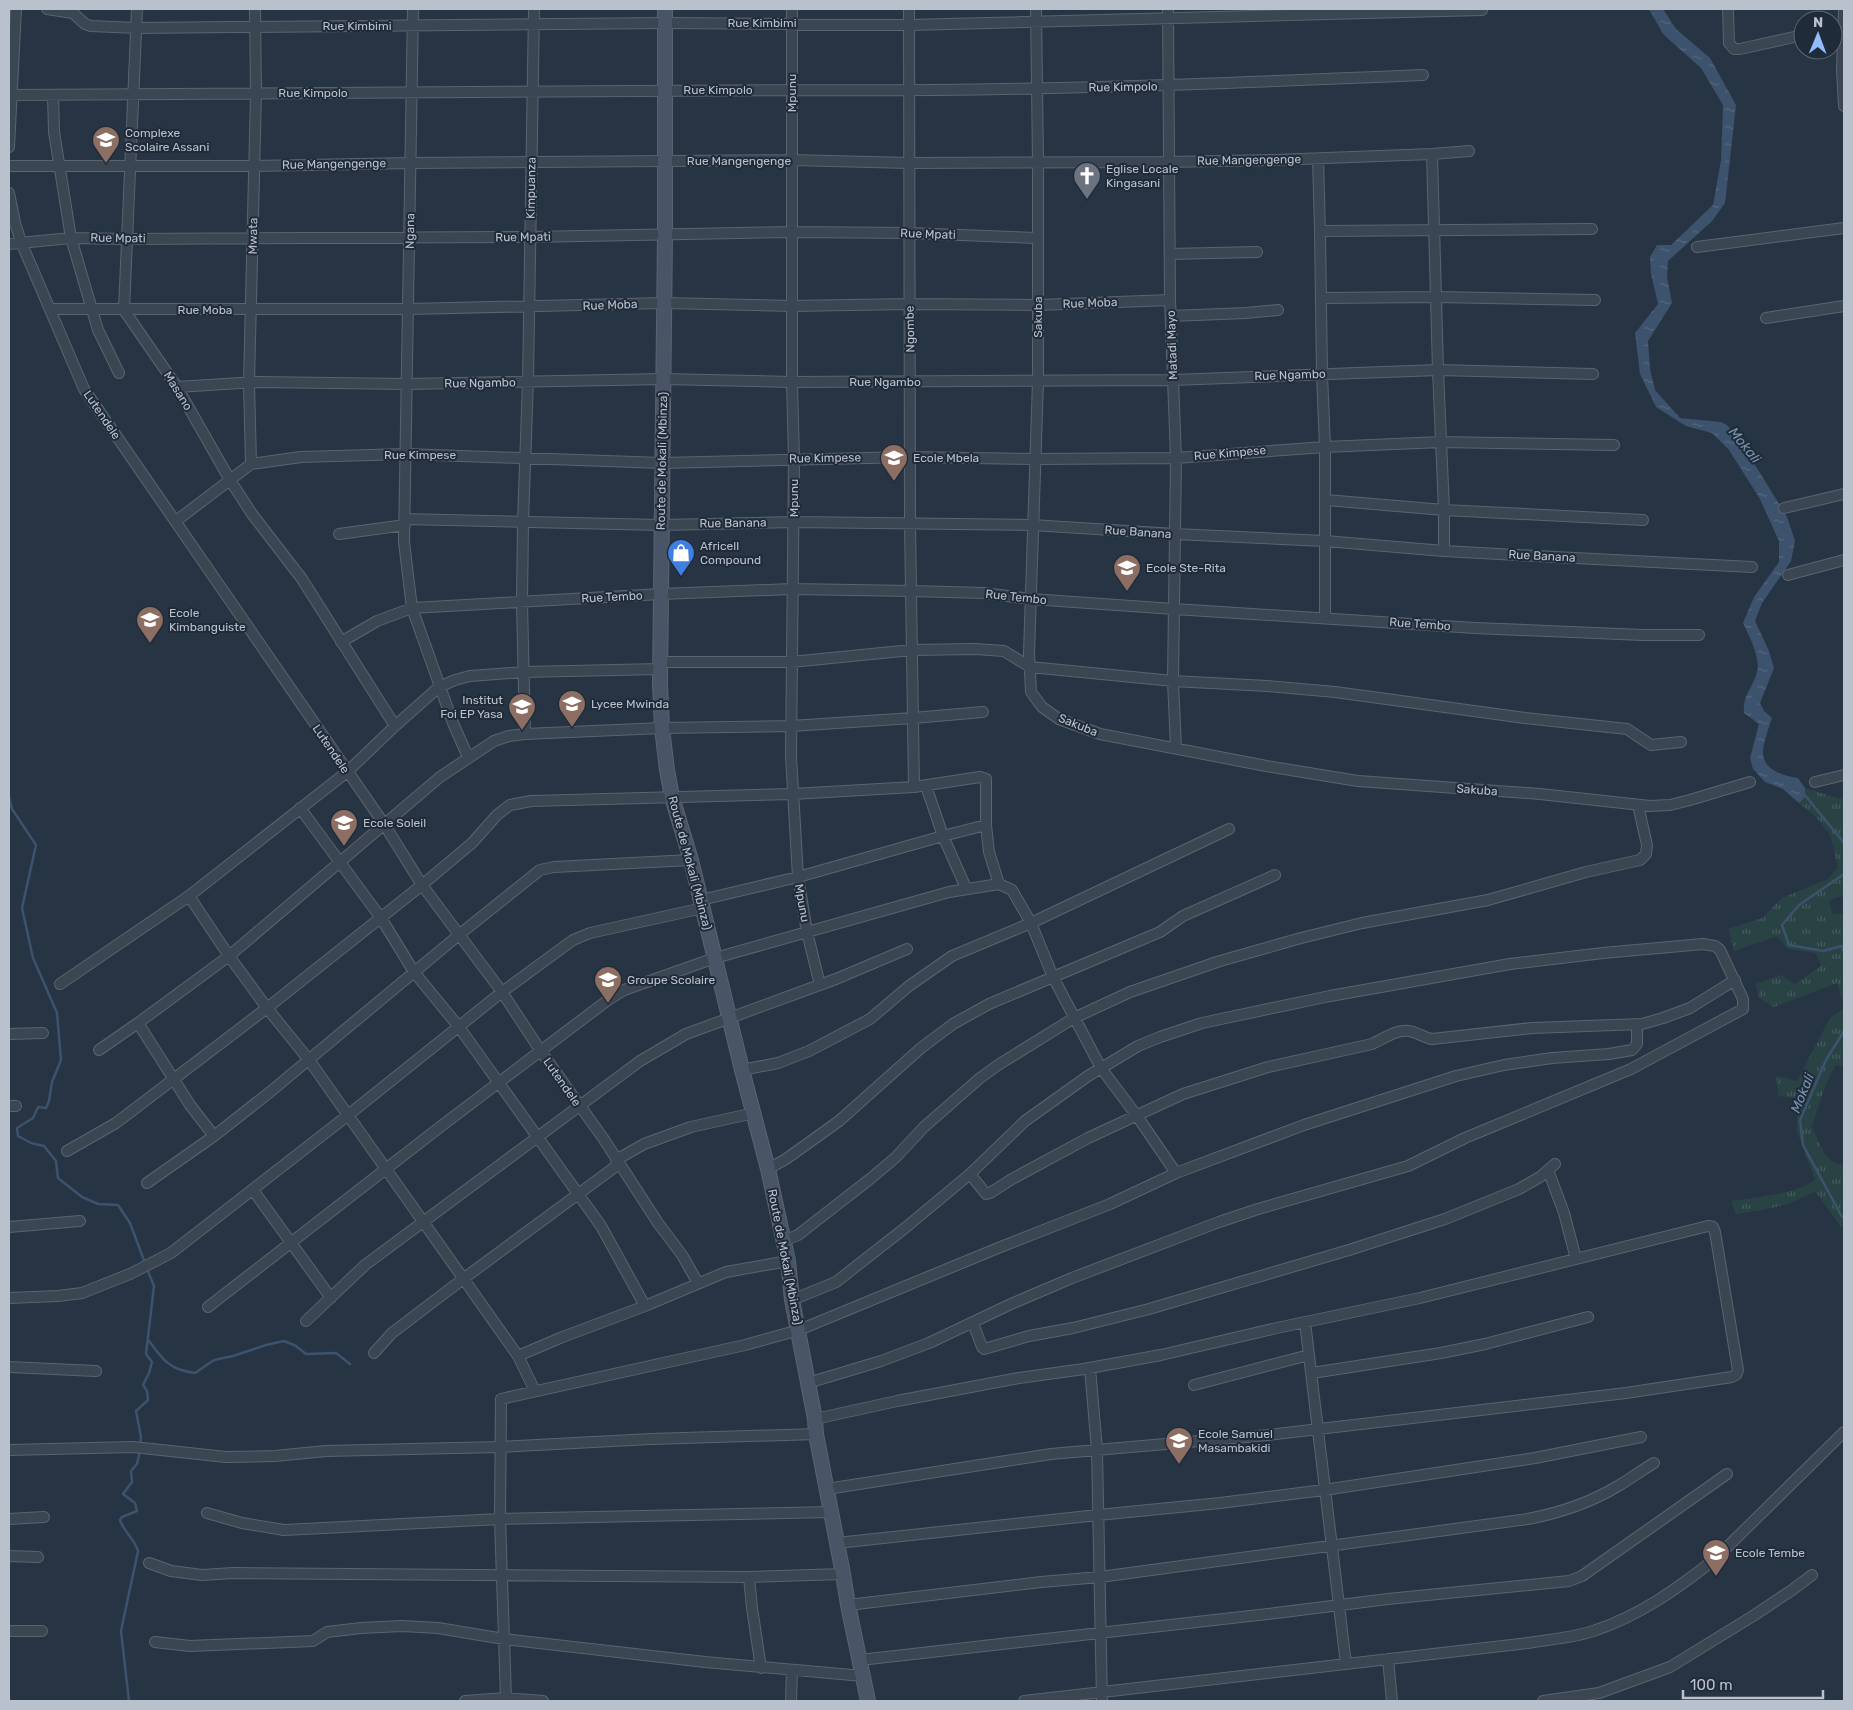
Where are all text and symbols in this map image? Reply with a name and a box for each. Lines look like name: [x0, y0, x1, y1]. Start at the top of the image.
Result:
north arrow: [1793, 10, 1843, 60]
text: N: [1813, 14, 1823, 31]
street label: Rue Kimbimi: [727, 16, 797, 30]
street label: Rue Kimbimi: [322, 19, 392, 33]
street label: Mpunu: [785, 74, 799, 112]
street label: Rue Kimpolo: [1088, 79, 1158, 95]
street label: Rue Kimpolo: [683, 83, 753, 97]
street label: Rue Kimpolo: [278, 86, 348, 100]
school or university icon: Complexe Scolaire Assani: [91, 125, 121, 164]
place label: Complexe Scolaire Assani: [125, 126, 209, 154]
street label: Rue Mangengenge: [1197, 152, 1302, 168]
street label: Rue Mangengenge: [687, 154, 791, 168]
street label: Rue Mangengenge: [282, 156, 387, 172]
street label: Kimpuanza: [523, 157, 539, 219]
church icon: Eglise Locale Kingasani: [1072, 161, 1102, 200]
place label: Eglise Locale Kingasani: [1106, 162, 1179, 190]
street label: Ngana: [403, 213, 417, 249]
street label: Mwata: [246, 217, 260, 255]
street label: Rue Mpati: [900, 226, 956, 242]
street label: Rue Mpati: [495, 230, 551, 244]
street label: Rue Mpati: [90, 231, 146, 245]
street label: Rue Moba: [1062, 295, 1118, 311]
street label: Sakuba: [1031, 296, 1045, 338]
street label: Rue Moba: [582, 297, 638, 313]
street label: Rue Moba: [178, 303, 232, 317]
street label: Ngombe: [903, 305, 917, 353]
street label: Matadi Mayo: [1164, 310, 1180, 380]
street label: Rue Ngambo: [1254, 367, 1326, 383]
street label: Masano: [161, 369, 195, 413]
street label: Rue Ngambo: [444, 375, 516, 391]
street label: Rue Ngambo: [849, 375, 921, 389]
street label: Lutendele: [81, 388, 124, 442]
street label: Route de Mokali (Mbinza): [654, 392, 670, 530]
water label: Mokali: [1725, 424, 1765, 467]
school or university icon: Ecole Mbela: [879, 443, 909, 482]
street label: Rue Kimpese: [1193, 443, 1267, 463]
street label: Rue Kimpese: [384, 448, 456, 462]
street label: Rue Kimpese: [789, 450, 862, 466]
place label: Ecole Mbela: [913, 451, 979, 465]
street label: Mpunu: [787, 479, 801, 517]
street label: Rue Banana: [699, 515, 767, 531]
street label: Rue Banana: [1104, 523, 1172, 541]
shop icon: Africell Compound: [666, 538, 696, 577]
place label: Africell Compound: [700, 539, 761, 567]
street label: Rue Banana: [1508, 547, 1576, 565]
school or university icon: Ecole Ste-Rita: [1112, 553, 1142, 592]
place label: Ecole Ste-Rita: [1146, 561, 1226, 575]
street label: Rue Tembo: [985, 587, 1047, 607]
street label: Rue Tembo: [581, 588, 643, 606]
school or university icon: Ecole Kimbanguiste: [135, 605, 165, 644]
place label: Ecole Kimbanguiste: [169, 606, 246, 634]
street label: Rue Tembo: [1389, 615, 1451, 633]
school or university icon: Lycee Mwinda: [557, 689, 587, 728]
school or university icon: Institut Foi EP Yasa: [507, 692, 537, 731]
place label: Institut Foi EP Yasa: [440, 693, 503, 721]
place label: Lycee Mwinda: [591, 697, 669, 711]
street label: Sakuba: [1056, 711, 1100, 739]
street label: Lutendele: [310, 722, 353, 776]
street label: Sakuba: [1456, 782, 1498, 798]
street label: Route de Mokali (Mbinza): [665, 794, 715, 932]
school or university icon: Ecole Soleil: [329, 808, 359, 847]
place label: Ecole Soleil: [363, 816, 426, 830]
street label: Mpunu: [792, 883, 812, 923]
school or university icon: Groupe Scolaire: [593, 965, 623, 1004]
place label: Groupe Scolaire: [627, 973, 715, 987]
street label: Lutendele: [540, 1055, 584, 1109]
water label: Mokali: [1787, 1070, 1818, 1116]
street label: Route de Mokali (Mbinza): [765, 1188, 805, 1326]
school or university icon: Ecole Samuel Masambakidi: [1164, 1426, 1194, 1465]
place label: Ecole Samuel Masambakidi: [1198, 1427, 1273, 1455]
school or university icon: Ecole Tembe: [1701, 1538, 1731, 1577]
place label: Ecole Tembe: [1735, 1546, 1805, 1560]
scale bar: [1683, 1668, 1823, 1700]
text: 100 m: [1690, 1676, 1732, 1694]

